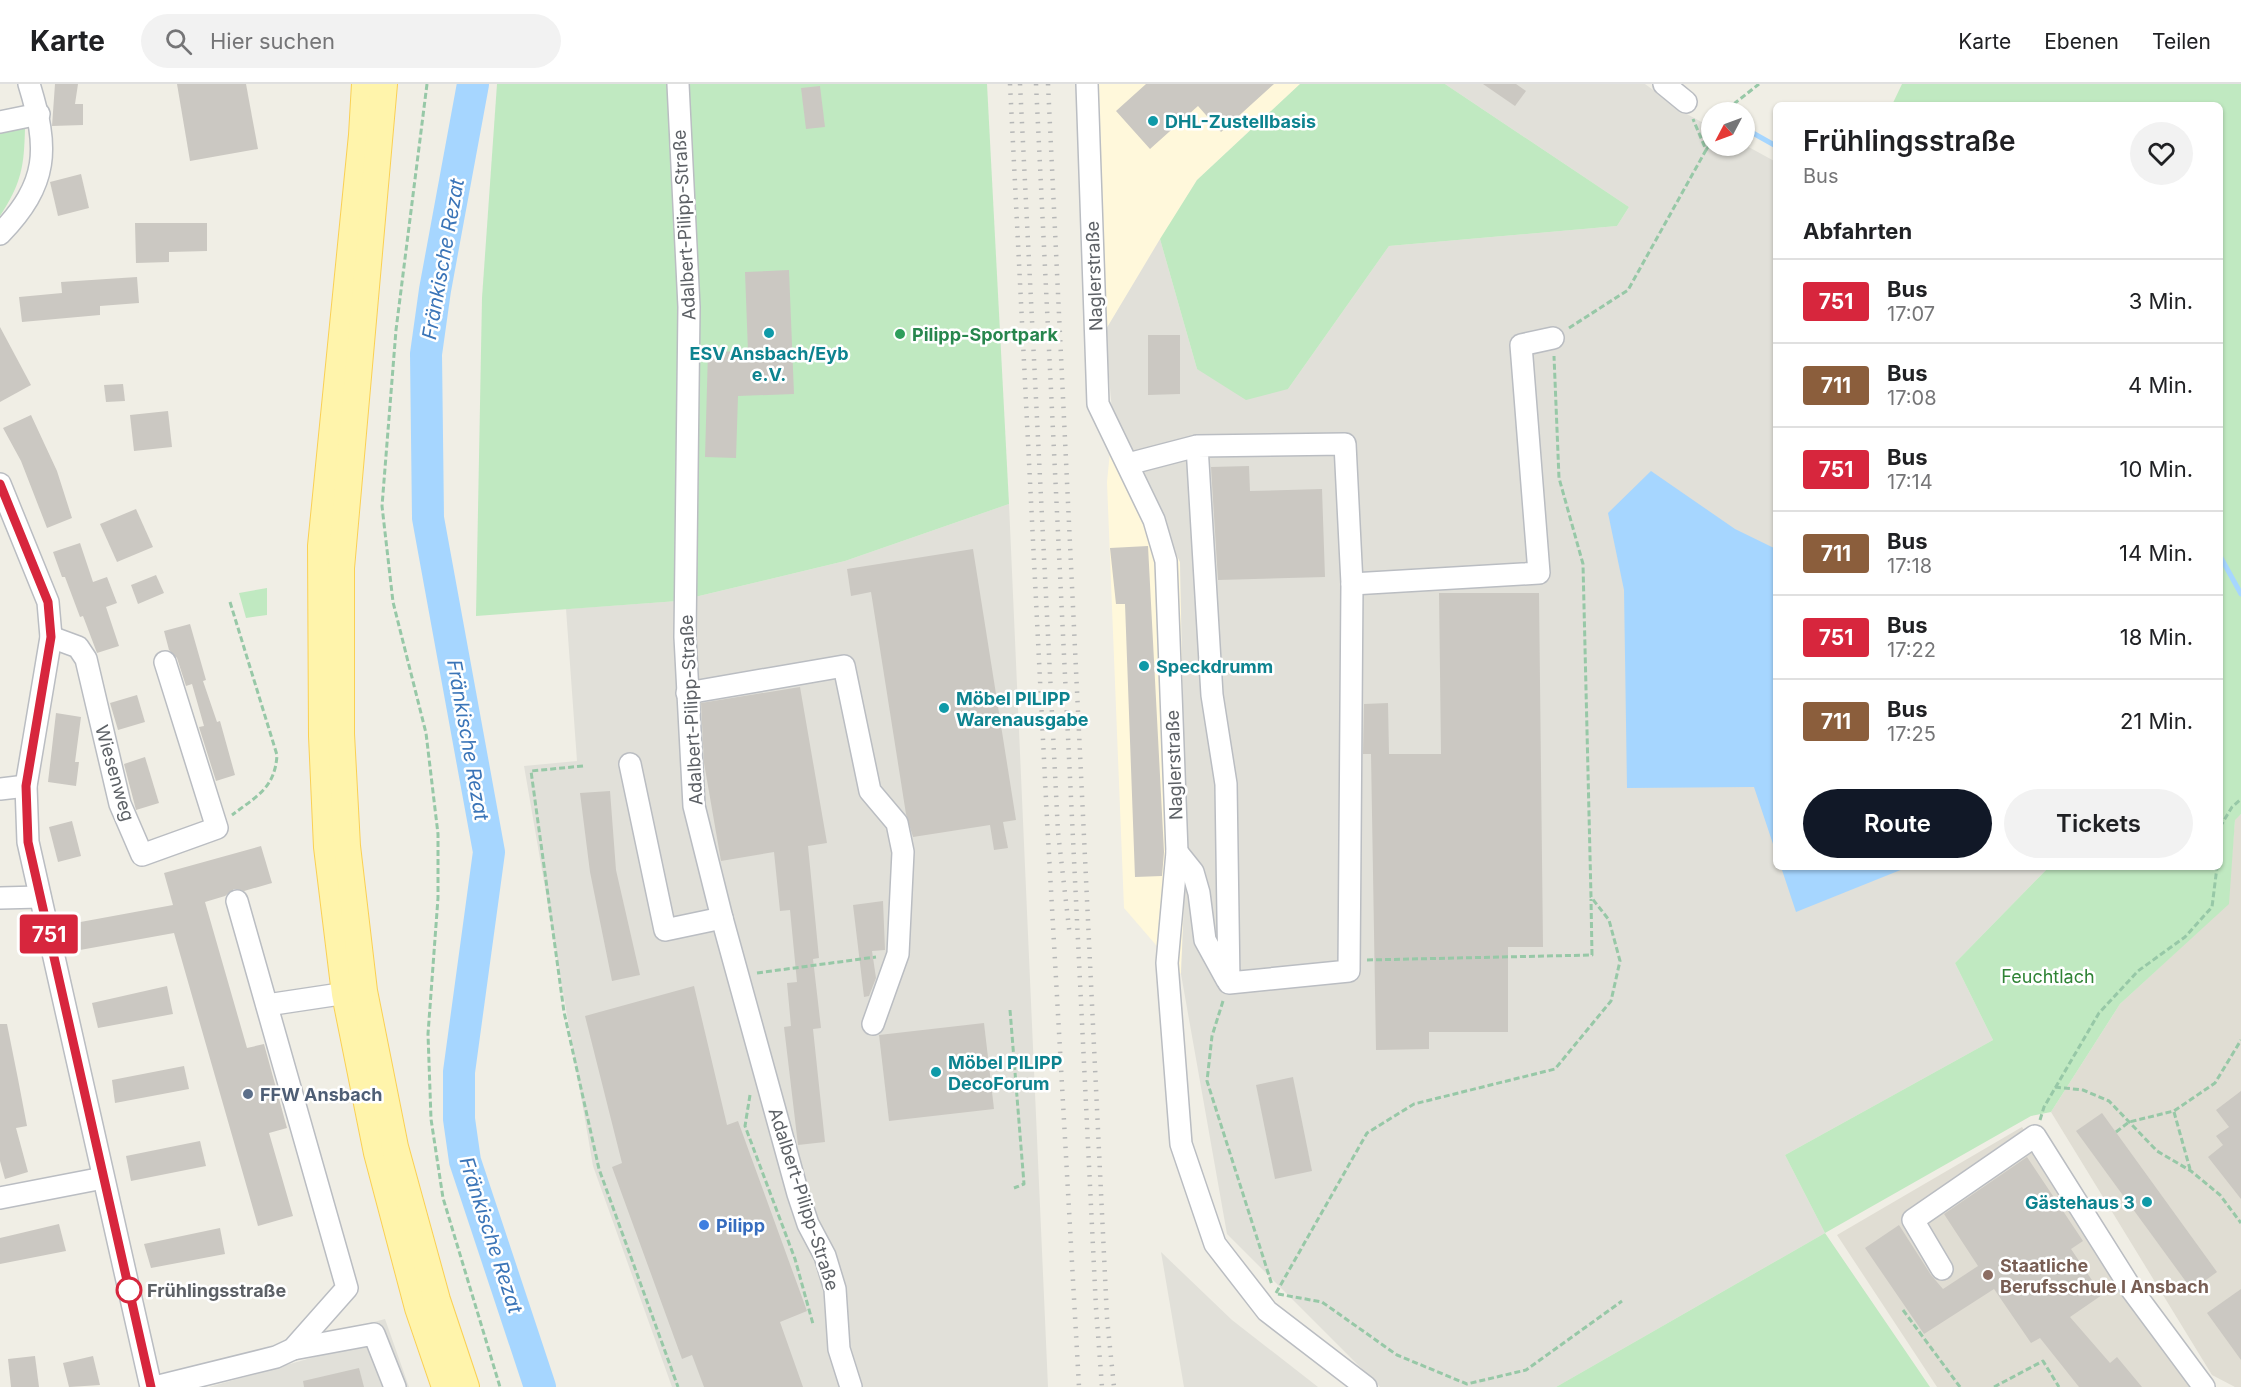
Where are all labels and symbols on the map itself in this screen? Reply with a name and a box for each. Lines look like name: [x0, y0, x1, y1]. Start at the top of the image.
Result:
north arrow: [1701, 102, 1755, 156]
place label: DHL-Zustellbasis: [1165, 111, 1316, 132]
marker: DHL-Zustellbasis: [1146, 114, 1160, 128]
street label: Adalbert-Pilipp-Straße: [669, 129, 699, 321]
water label: Fränkische Rezat: [417, 176, 469, 341]
street label: Naglerstraße: [1082, 221, 1106, 331]
place label: Pilipp-Sportpark: [912, 324, 1058, 345]
marker: ESV Ansbach/Eyb e.V.: [762, 326, 776, 340]
marker: Pilipp-Sportpark: [893, 327, 907, 341]
place label: ESV Ansbach/Eyb e.V.: [689, 343, 849, 385]
street label: Adalbert-Pilipp-Straße: [676, 614, 706, 806]
place label: Speckdrumm: [1156, 656, 1273, 677]
water label: Fränkische Rezat: [442, 658, 494, 823]
marker: Speckdrumm: [1137, 659, 1151, 673]
place label: Möbel PILIPP Warenausgabe: [956, 688, 1089, 730]
marker: Möbel PILIPP Warenausgabe: [937, 701, 951, 715]
street label: Naglerstraße: [1162, 710, 1186, 820]
street label: Wiesenweg: [91, 722, 139, 824]
line badge: 751: [14, 914, 84, 954]
park label: Feuchtlach: [2001, 966, 2095, 987]
place label: Möbel PILIPP DecoForum: [948, 1052, 1062, 1094]
marker: Möbel PILIPP DecoForum: [929, 1065, 943, 1079]
place label: FFW Ansbach: [260, 1084, 383, 1105]
marker: FFW Ansbach: [241, 1087, 255, 1101]
street label: Adalbert-Pilipp-Straße: [764, 1105, 844, 1293]
water label: Fränkische Rezat: [454, 1154, 528, 1317]
place label: Gästehaus 3: [2025, 1192, 2135, 1213]
marker: Gästehaus 3: [2140, 1195, 2154, 1209]
place label: Pilipp: [716, 1215, 765, 1236]
marker: Pilipp: [697, 1218, 711, 1232]
place label: Staatliche Berufsschule I Ansbach: [2000, 1255, 2209, 1297]
marker: Staatliche Berufsschule I Ansbach: [1981, 1268, 1995, 1282]
marker: Frühlingsstraße: [116, 1277, 142, 1303]
place label: Frühlingsstraße: [147, 1280, 286, 1301]

